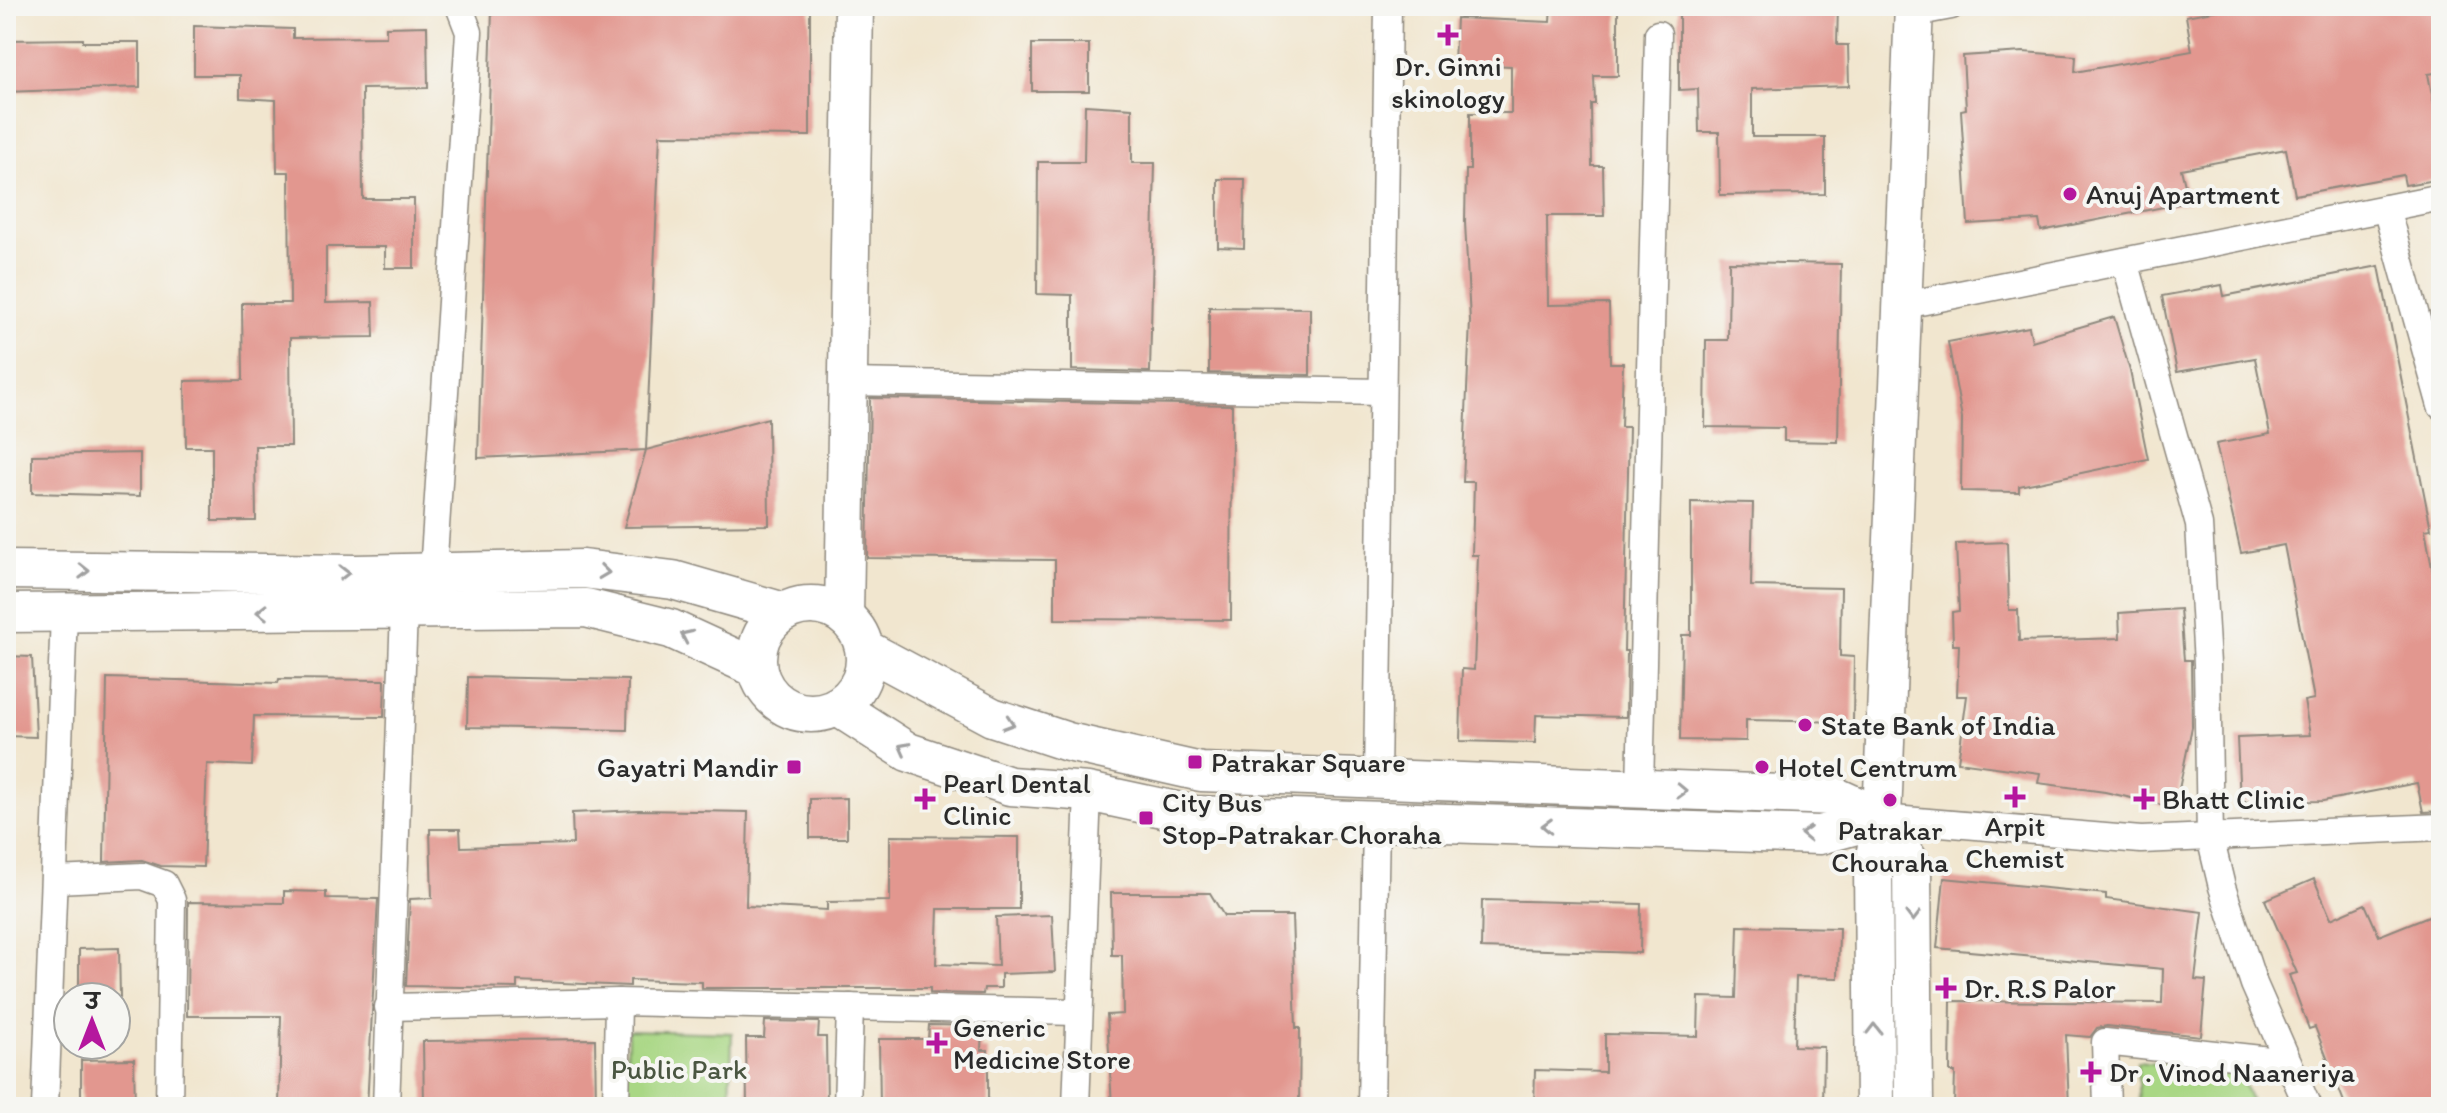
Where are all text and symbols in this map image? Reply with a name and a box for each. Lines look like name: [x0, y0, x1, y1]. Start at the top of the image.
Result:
marker: Dr. Ginni skinology: [1437, 24, 1459, 46]
place label: Dr. Ginni skinology: [1391, 49, 1505, 115]
place label: Anuj Apartment: [2086, 177, 2280, 211]
marker: Anuj Apartment: [2061, 185, 2079, 203]
one-way arrow: [78, 562, 91, 580]
one-way arrow: [598, 563, 611, 580]
one-way arrow: [338, 564, 351, 582]
one-way arrow: [255, 603, 268, 621]
one-way arrow: [679, 630, 694, 646]
place label: State Bank of India: [1821, 708, 2056, 742]
one-way arrow: [1001, 713, 1015, 729]
marker: State Bank of India: [1796, 716, 1814, 734]
one-way arrow: [898, 743, 912, 758]
place label: Patrakar Square: [1211, 745, 1406, 779]
place label: Gayatri Mandir: [597, 750, 778, 784]
place label: Hotel Centrum: [1778, 750, 1958, 784]
marker: Patrakar Square: [1186, 753, 1204, 771]
marker: Gayatri Mandir: [785, 758, 803, 776]
marker: Hotel Centrum: [1753, 758, 1771, 776]
place label: Pearl Dental Clinic: [943, 766, 1091, 832]
one-way arrow: [1676, 782, 1689, 799]
place label: Bhatt Clinic: [2162, 782, 2305, 816]
place label: City Bus Stop-Patrakar Choraha: [1162, 785, 1442, 851]
marker: Pearl Dental Clinic: [914, 788, 936, 810]
marker: Arpit Chemist: [2006, 788, 2024, 806]
marker: Bhatt Clinic: [2133, 788, 2155, 810]
marker: Patrakar Chouraha: [1881, 791, 1899, 809]
marker: City Bus Stop-Patrakar Choraha: [1137, 809, 1155, 827]
place label: Arpit Chemist: [1965, 809, 2065, 875]
place label: Patrakar Chouraha: [1831, 813, 1949, 879]
one-way arrow: [1540, 818, 1553, 835]
one-way arrow: [1799, 826, 1812, 843]
one-way arrow: [1904, 910, 1921, 923]
place label: Dr. R.S Palor: [1964, 971, 2116, 1005]
marker: Dr. R.S Palor: [1935, 977, 1957, 999]
north arrow: [52, 981, 132, 1061]
text: उ: [83, 988, 102, 1015]
place label: Generic Medicine Store: [953, 1010, 1131, 1076]
one-way arrow: [1865, 1022, 1883, 1035]
marker: Generic Medicine Store: [928, 1034, 946, 1052]
park label: Public Park: [611, 1052, 747, 1086]
place label: Dr . Vinod Naaneriya: [2109, 1055, 2356, 1089]
marker: Dr . Vinod Naaneriya: [2080, 1061, 2102, 1083]

